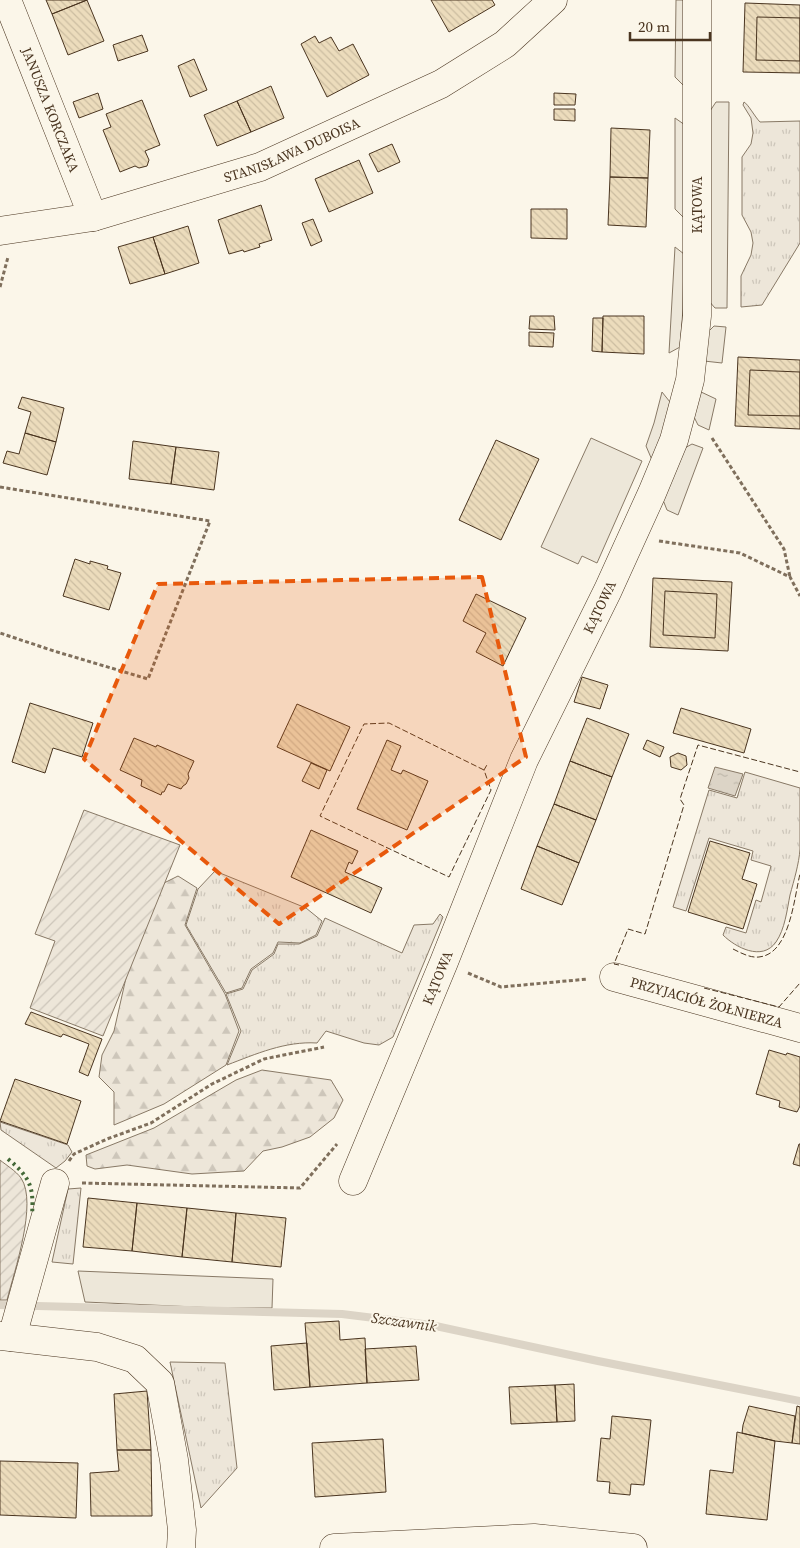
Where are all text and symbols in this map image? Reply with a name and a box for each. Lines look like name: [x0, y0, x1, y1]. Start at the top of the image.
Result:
scale bar: [630, 10, 710, 42]
text: 20 m: [638, 16, 670, 37]
street label: JANUSZA KORCZAKA: [16, 43, 85, 176]
street label: STANISŁAWA DUBOISA: [221, 112, 364, 187]
street label: KĄTOWA: [687, 176, 707, 233]
street label: KĄTOWA: [578, 577, 621, 637]
street label: KĄTOWA: [417, 947, 458, 1008]
street label: PRZYJACIÓŁ ŻOŁNIERZA: [628, 972, 786, 1033]
water label: Szczawnik: [370, 1307, 439, 1337]

